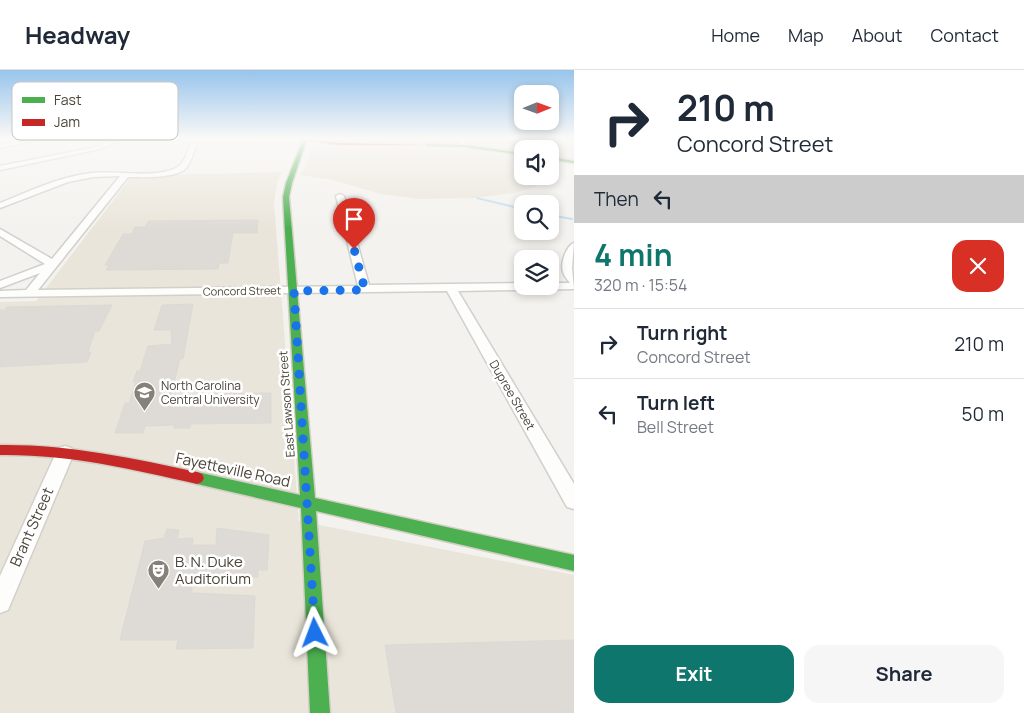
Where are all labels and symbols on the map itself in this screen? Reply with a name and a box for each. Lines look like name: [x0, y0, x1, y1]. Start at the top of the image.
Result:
legend: [12, 82, 178, 140]
north arrow: [514, 85, 559, 130]
text: Fast: [54, 90, 82, 109]
text: Jam: [54, 112, 80, 131]
pin: [333, 198, 375, 249]
street label: Concord Street: [203, 282, 281, 299]
street label: East Lawson Street: [274, 350, 299, 458]
street label: Dupree Street: [486, 357, 539, 433]
place label: North Carolina Central University: [161, 377, 260, 408]
school or university icon: North Carolina Central University: [133, 381, 157, 412]
street label: Fayetteville Road: [174, 447, 292, 492]
street label: Brant Street: [5, 484, 58, 570]
place label: B. N. Duke Auditorium: [175, 551, 251, 589]
theatre icon: B. N. Duke Auditorium: [147, 559, 171, 590]
position arrow: [288, 606, 340, 658]

